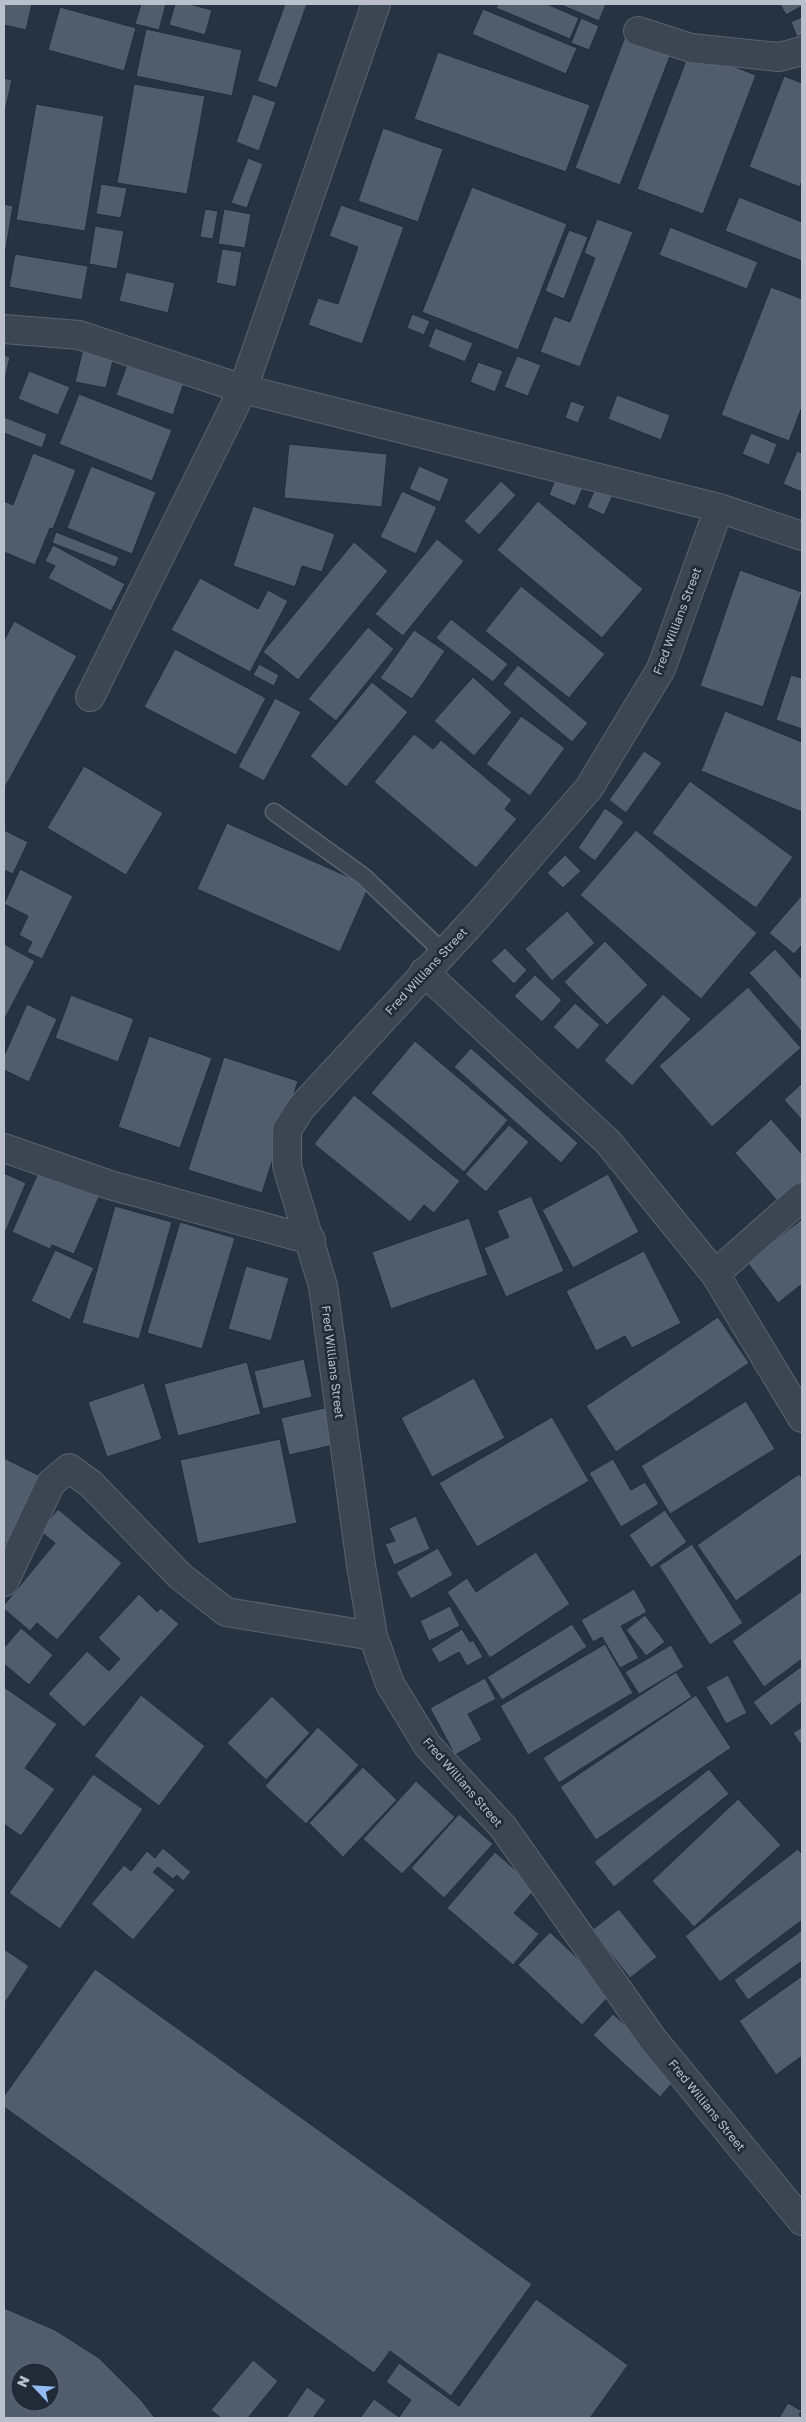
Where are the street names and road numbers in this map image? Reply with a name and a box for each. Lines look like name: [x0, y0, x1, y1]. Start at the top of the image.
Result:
street label: Fred Willians Street: [650, 565, 704, 677]
street label: Fred Willians Street: [382, 924, 470, 1018]
street label: Fred Willians Street: [319, 1305, 347, 1420]
street label: Fred Willians Street: [420, 1734, 506, 1830]
street label: Fred Willians Street: [665, 2056, 749, 2154]

